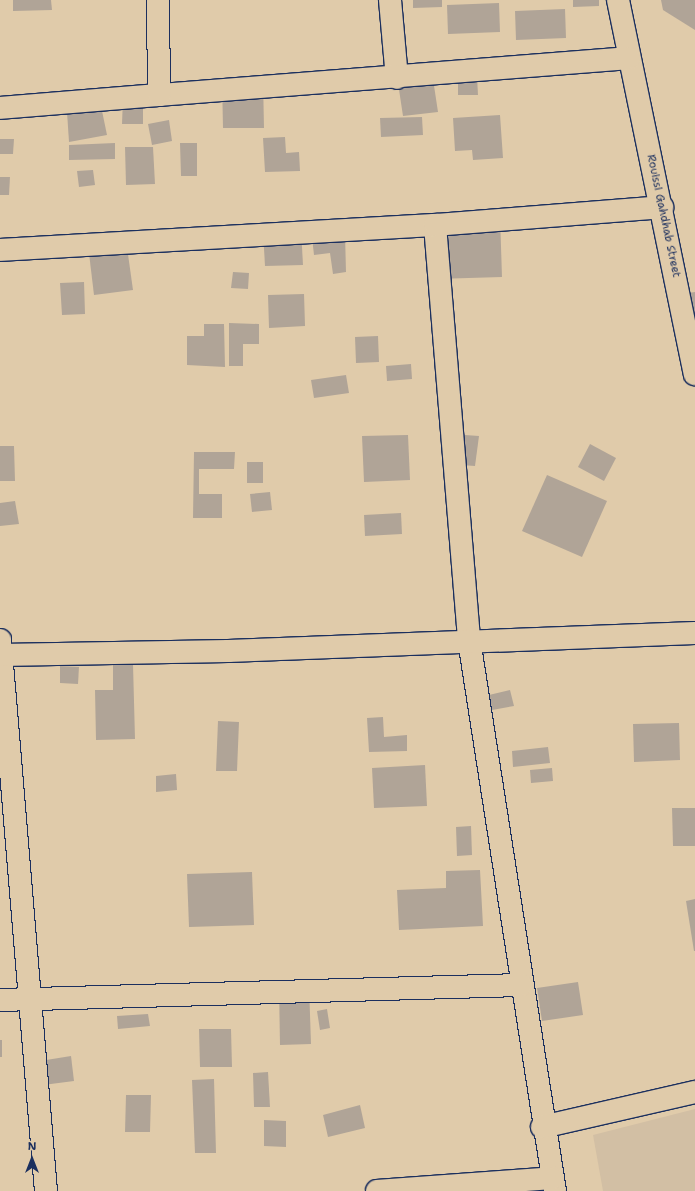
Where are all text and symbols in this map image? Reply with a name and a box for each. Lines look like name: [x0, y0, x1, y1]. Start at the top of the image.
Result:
street label: Rouissi Gahdhab Street: [644, 153, 682, 279]
north arrow: [12, 1139, 52, 1179]
text: N: [28, 1139, 36, 1154]

